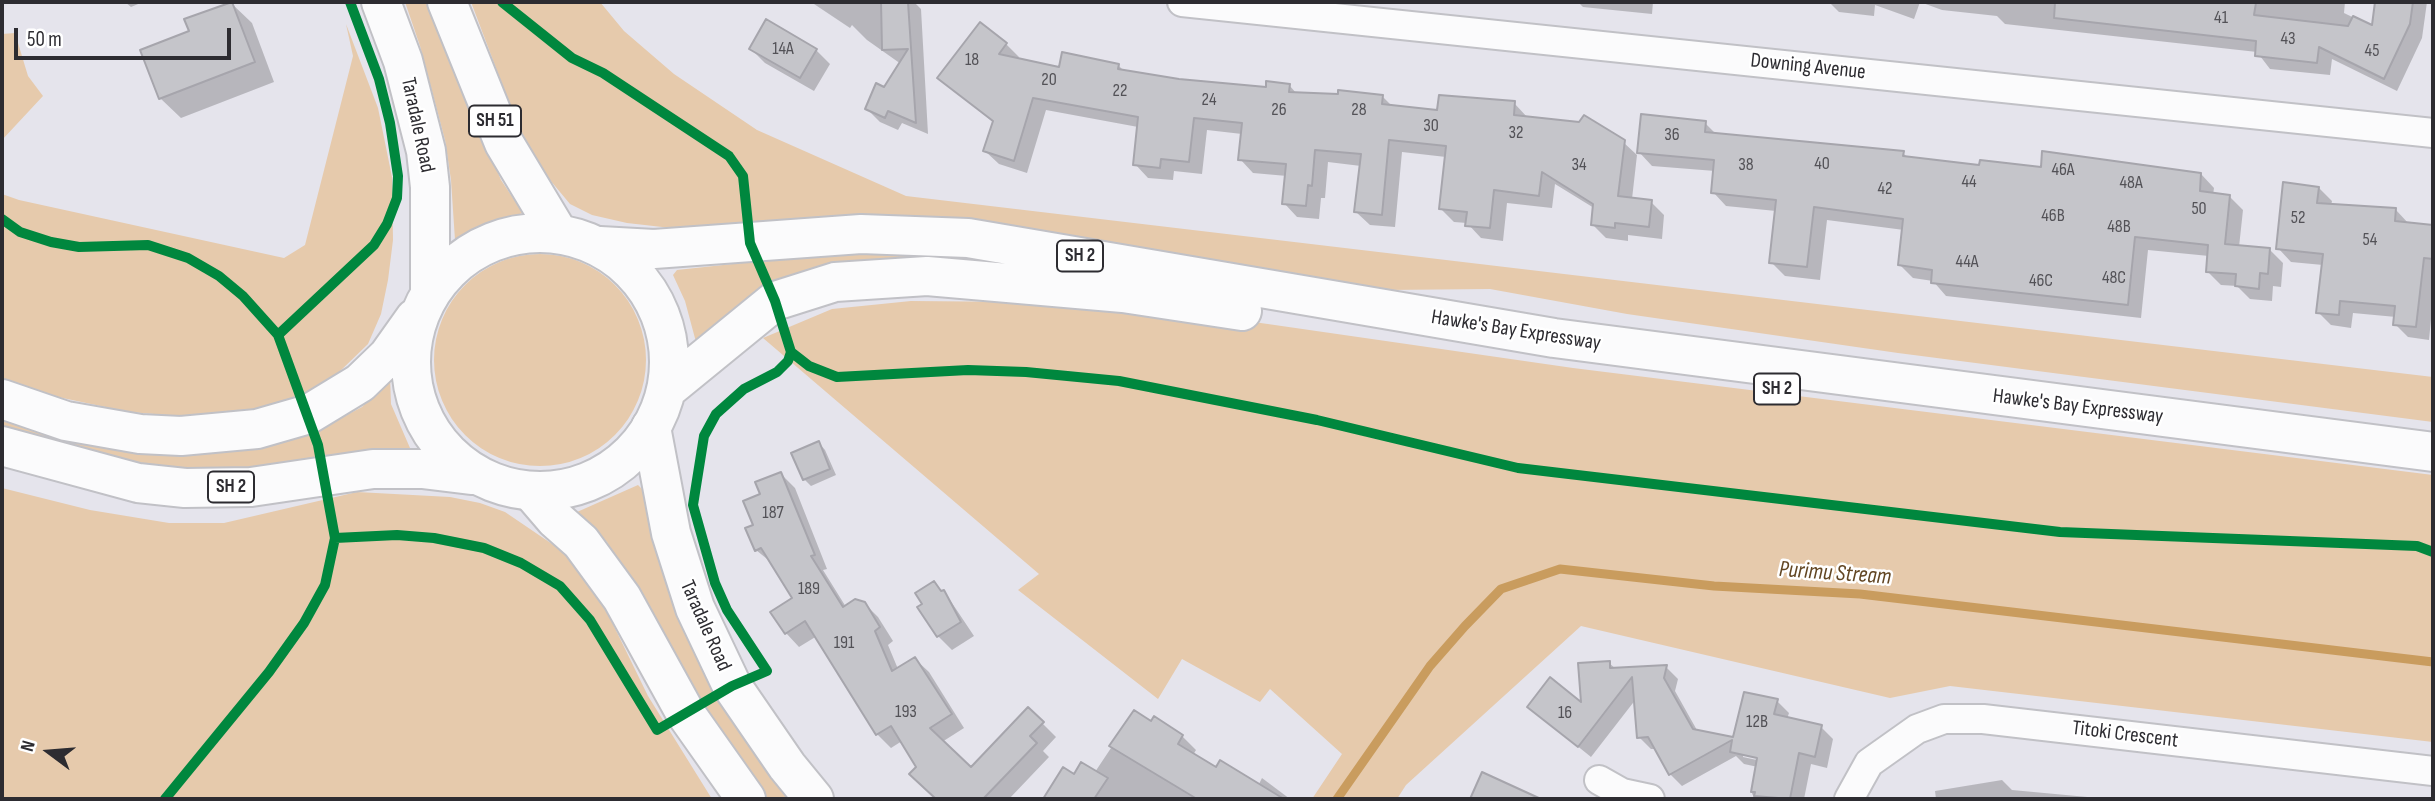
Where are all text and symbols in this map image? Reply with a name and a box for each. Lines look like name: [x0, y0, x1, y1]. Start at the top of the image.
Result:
house number: 41: [2214, 7, 2228, 29]
scale bar: [18, 14, 234, 58]
text: 50 m: [27, 27, 62, 52]
house number: 43: [2280, 28, 2296, 50]
house number: 14A: [772, 38, 794, 60]
house number: 45: [2365, 40, 2379, 62]
street label: Downing Avenue: [1749, 48, 1867, 86]
house number: 18: [965, 49, 979, 71]
house number: 20: [1041, 69, 1057, 91]
street label: Taradale Road: [395, 75, 439, 175]
house number: 22: [1113, 80, 1127, 102]
house number: 24: [1202, 89, 1216, 111]
house number: 26: [1271, 99, 1287, 121]
house number: 28: [1351, 99, 1367, 121]
road number: SH 51: [469, 105, 521, 136]
house number: 30: [1423, 115, 1439, 137]
house number: 32: [1509, 122, 1523, 144]
house number: 36: [1664, 124, 1680, 146]
house number: 40: [1814, 153, 1830, 175]
house number: 34: [1571, 154, 1587, 176]
house number: 38: [1738, 154, 1754, 176]
house number: 46A: [2051, 159, 2075, 181]
house number: 44: [1961, 171, 1977, 193]
house number: 48A: [2119, 172, 2143, 194]
house number: 42: [1877, 178, 1893, 200]
house number: 50: [2191, 198, 2207, 220]
house number: 46B: [2041, 205, 2065, 227]
house number: 52: [2291, 207, 2305, 229]
house number: 48B: [2107, 216, 2131, 238]
house number: 54: [2363, 229, 2377, 251]
road number: SH 2: [1057, 240, 1103, 272]
house number: 44A: [1956, 251, 1978, 273]
house number: 48C: [2102, 267, 2126, 289]
house number: 46C: [2029, 270, 2053, 292]
street label: Hawke's Bay Expressway: [1429, 305, 1603, 357]
road number: SH 2: [1754, 374, 1800, 404]
street label: Hawke's Bay Expressway: [1991, 384, 2165, 430]
road number: SH 2: [208, 472, 254, 502]
house number: 187: [762, 502, 784, 524]
water label: Purimu Stream: [1778, 556, 1892, 592]
street label: Taradale Road: [674, 577, 736, 675]
house number: 189: [798, 578, 820, 600]
house number: 191: [834, 632, 854, 654]
house number: 193: [895, 701, 917, 723]
house number: 16: [1558, 702, 1572, 724]
house number: 12B: [1746, 711, 1768, 733]
street label: Titoki Crescent: [2071, 716, 2179, 754]
north arrow: [14, 717, 84, 787]
text: N: [16, 738, 41, 754]

